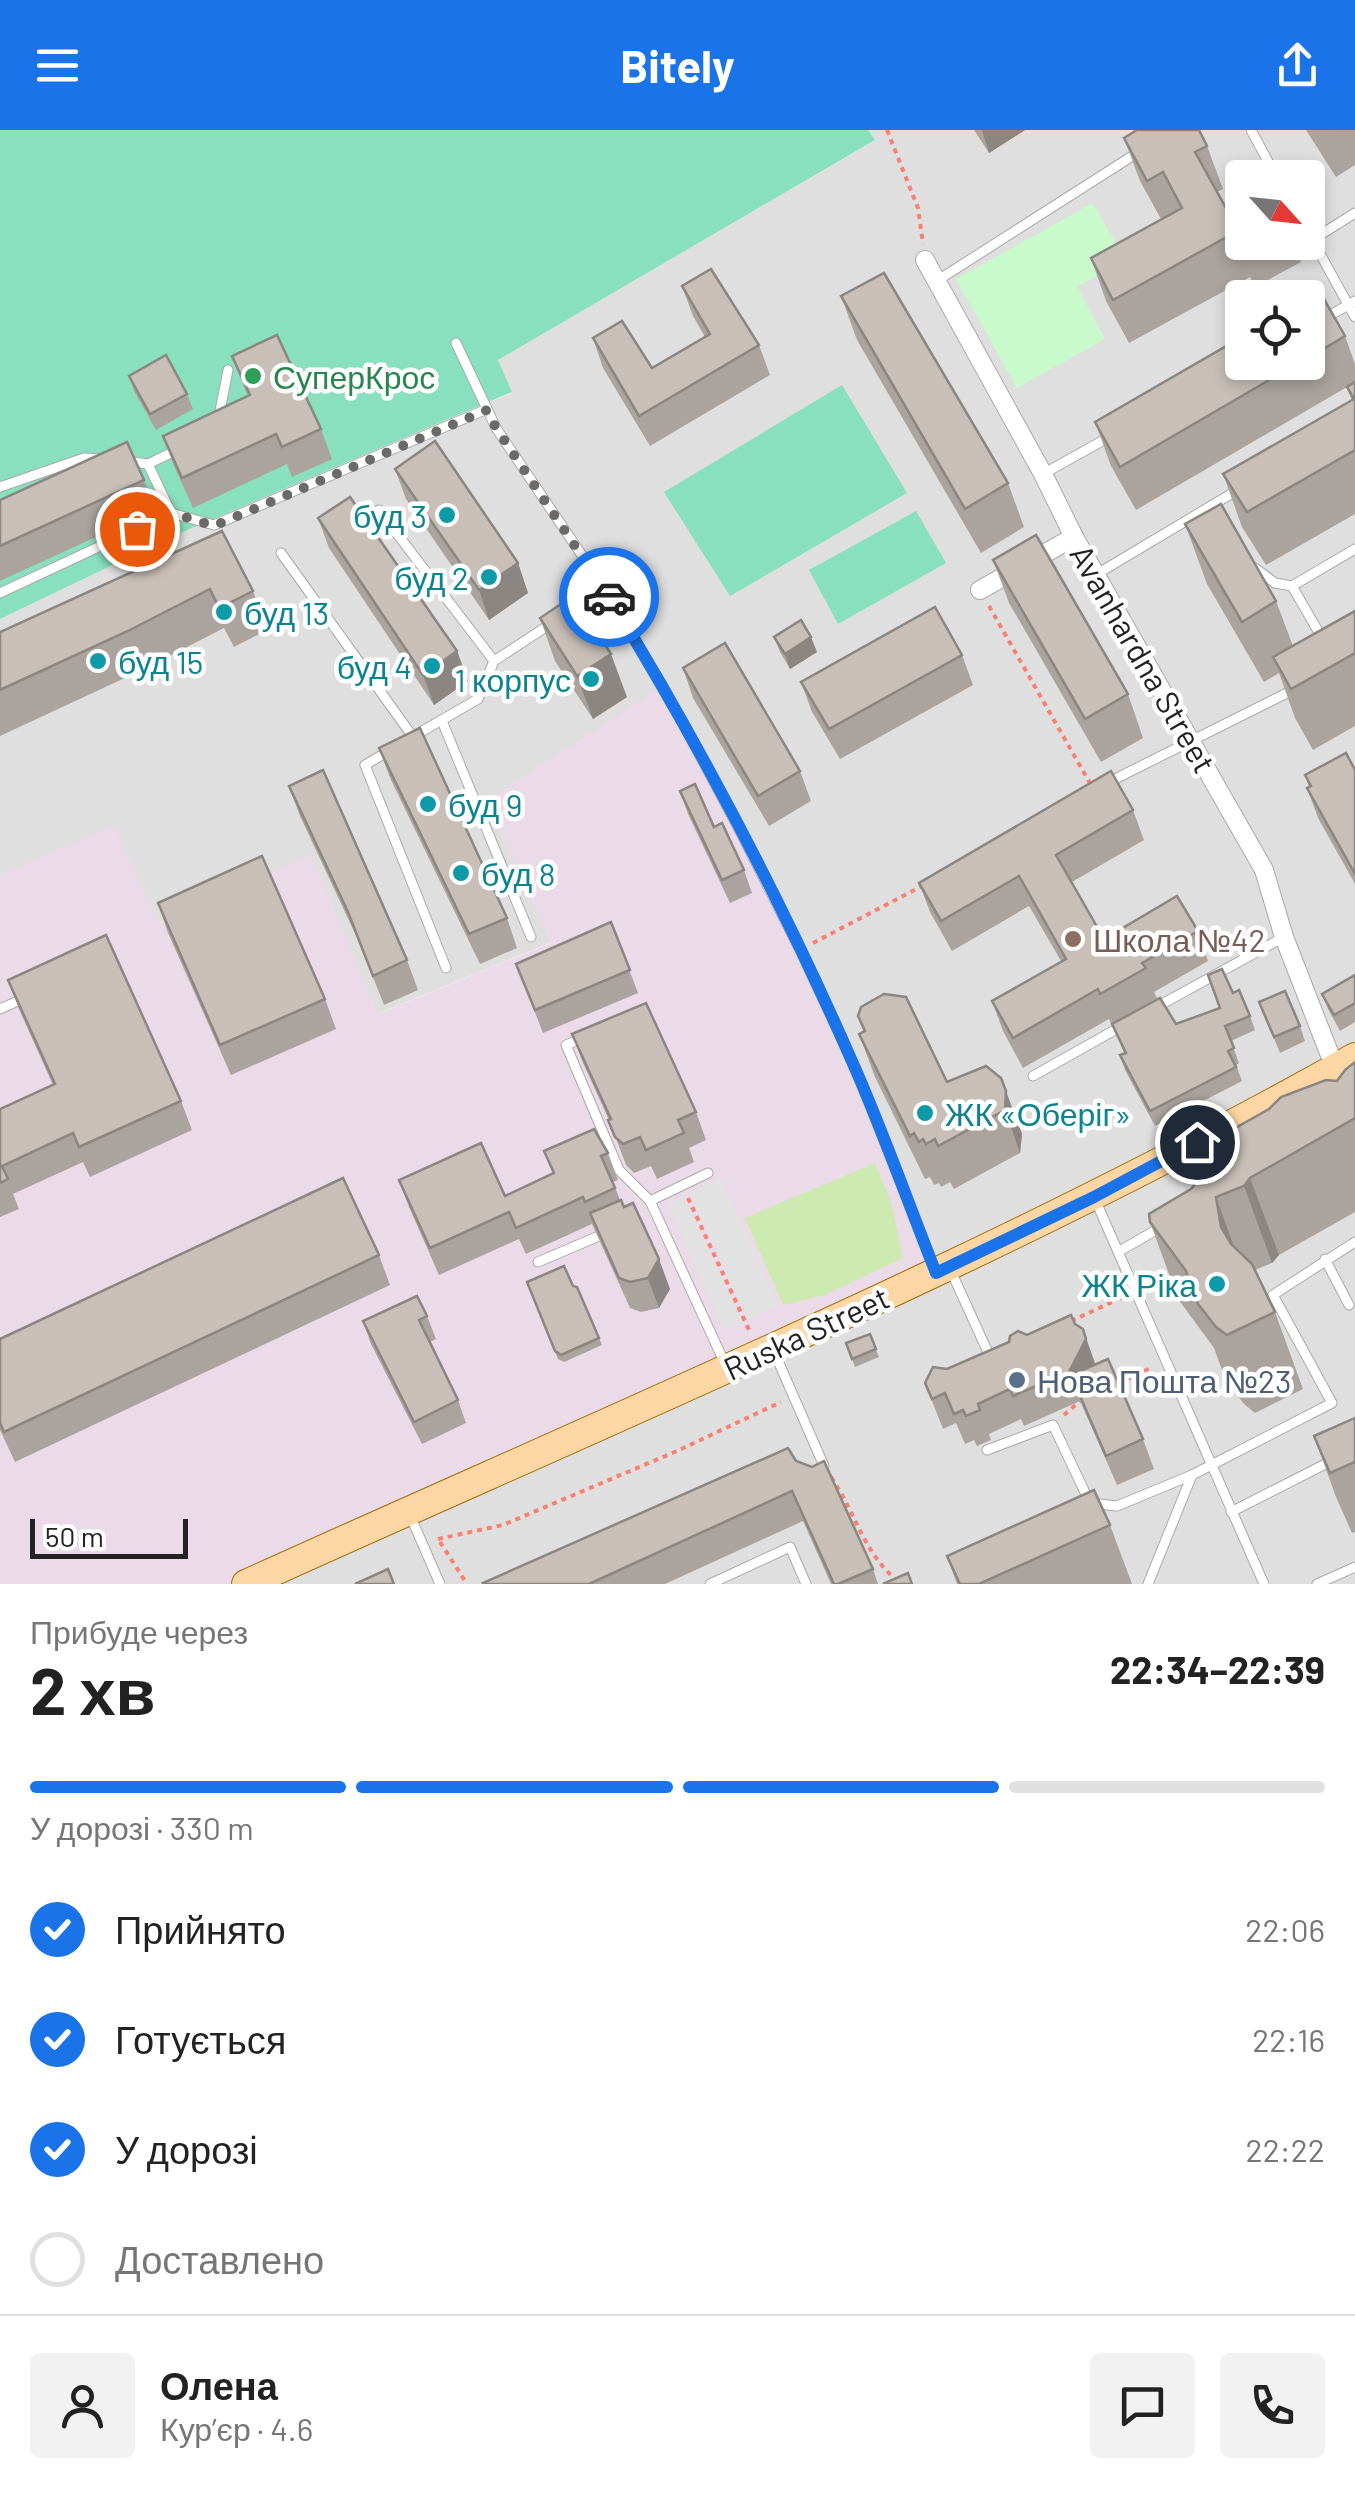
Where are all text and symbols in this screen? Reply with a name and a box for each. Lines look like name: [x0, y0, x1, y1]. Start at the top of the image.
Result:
icon: menu: [30, 38, 85, 93]
text: Bitely: [620, 38, 735, 92]
icon: share: [1270, 38, 1325, 93]
north arrow: [1225, 160, 1325, 260]
map controls: [1225, 160, 1325, 380]
button: locate: [1225, 280, 1325, 380]
place label: СуперКрос: [273, 357, 435, 396]
marker: СуперКрос: [242, 365, 264, 387]
pin: [95, 487, 180, 572]
place label: буд 3: [353, 496, 427, 535]
icon: bag: [110, 502, 165, 557]
marker: буд 3: [436, 504, 458, 526]
street label: Avanhardna Street: [1063, 537, 1225, 779]
courier: [559, 547, 659, 647]
place label: буд 2: [394, 558, 469, 597]
marker: буд 2: [478, 566, 500, 588]
icon: car: [582, 570, 637, 625]
place label: буд 13: [244, 593, 329, 632]
marker: буд 13: [213, 601, 235, 623]
place label: буд 15: [118, 642, 203, 681]
place label: буд 4: [337, 647, 412, 686]
marker: буд 15: [87, 650, 109, 672]
marker: буд 4: [421, 655, 443, 677]
place label: 1 корпус: [454, 660, 571, 699]
marker: 1 корпус: [580, 668, 602, 690]
place label: буд 9: [448, 785, 522, 824]
marker: буд 9: [417, 793, 439, 815]
place label: буд 8: [481, 854, 555, 893]
marker: буд 8: [450, 862, 472, 884]
place label: Школа №42: [1093, 920, 1266, 958]
marker: Школа №42: [1062, 928, 1084, 950]
place label: ЖК «Оберіг»: [945, 1094, 1131, 1133]
pin: [1155, 1100, 1240, 1185]
marker: ЖК «Оберіг»: [914, 1102, 936, 1124]
icon: home: [1170, 1115, 1225, 1170]
place label: ЖК Ріка: [1081, 1265, 1197, 1303]
marker: ЖК Ріка: [1206, 1273, 1228, 1295]
street label: Ruska Street: [717, 1277, 895, 1387]
place label: Нова Пошта №23: [1037, 1361, 1291, 1399]
marker: Нова Пошта №23: [1006, 1369, 1028, 1391]
scale bar: [30, 1514, 188, 1558]
text: 50 m: [45, 1519, 104, 1553]
text: Прибуде через: [30, 1612, 248, 1650]
text: 22:34–22:39: [1110, 1646, 1325, 1692]
text: 2 хв: [30, 1650, 156, 1728]
text: У дорозі · 330 m: [30, 1808, 254, 1846]
icon: check: [30, 1902, 85, 1957]
text: Прийнято: [115, 1906, 286, 1952]
text: 22:06: [1245, 1910, 1325, 1948]
icon: check: [30, 2012, 85, 2067]
text: Готується: [115, 2016, 286, 2062]
text: 22:16: [1252, 2020, 1325, 2058]
icon: check: [30, 2122, 85, 2177]
text: У дорозі: [115, 2126, 258, 2172]
text: 22:22: [1246, 2130, 1325, 2168]
text: Доставлено: [115, 2236, 324, 2282]
button: person: [30, 2353, 135, 2458]
button: chat: [1090, 2353, 1195, 2458]
button: phone: [1220, 2353, 1325, 2458]
text: Олена: [160, 2362, 278, 2408]
text: Кур’єр · 4.6: [160, 2409, 313, 2447]

